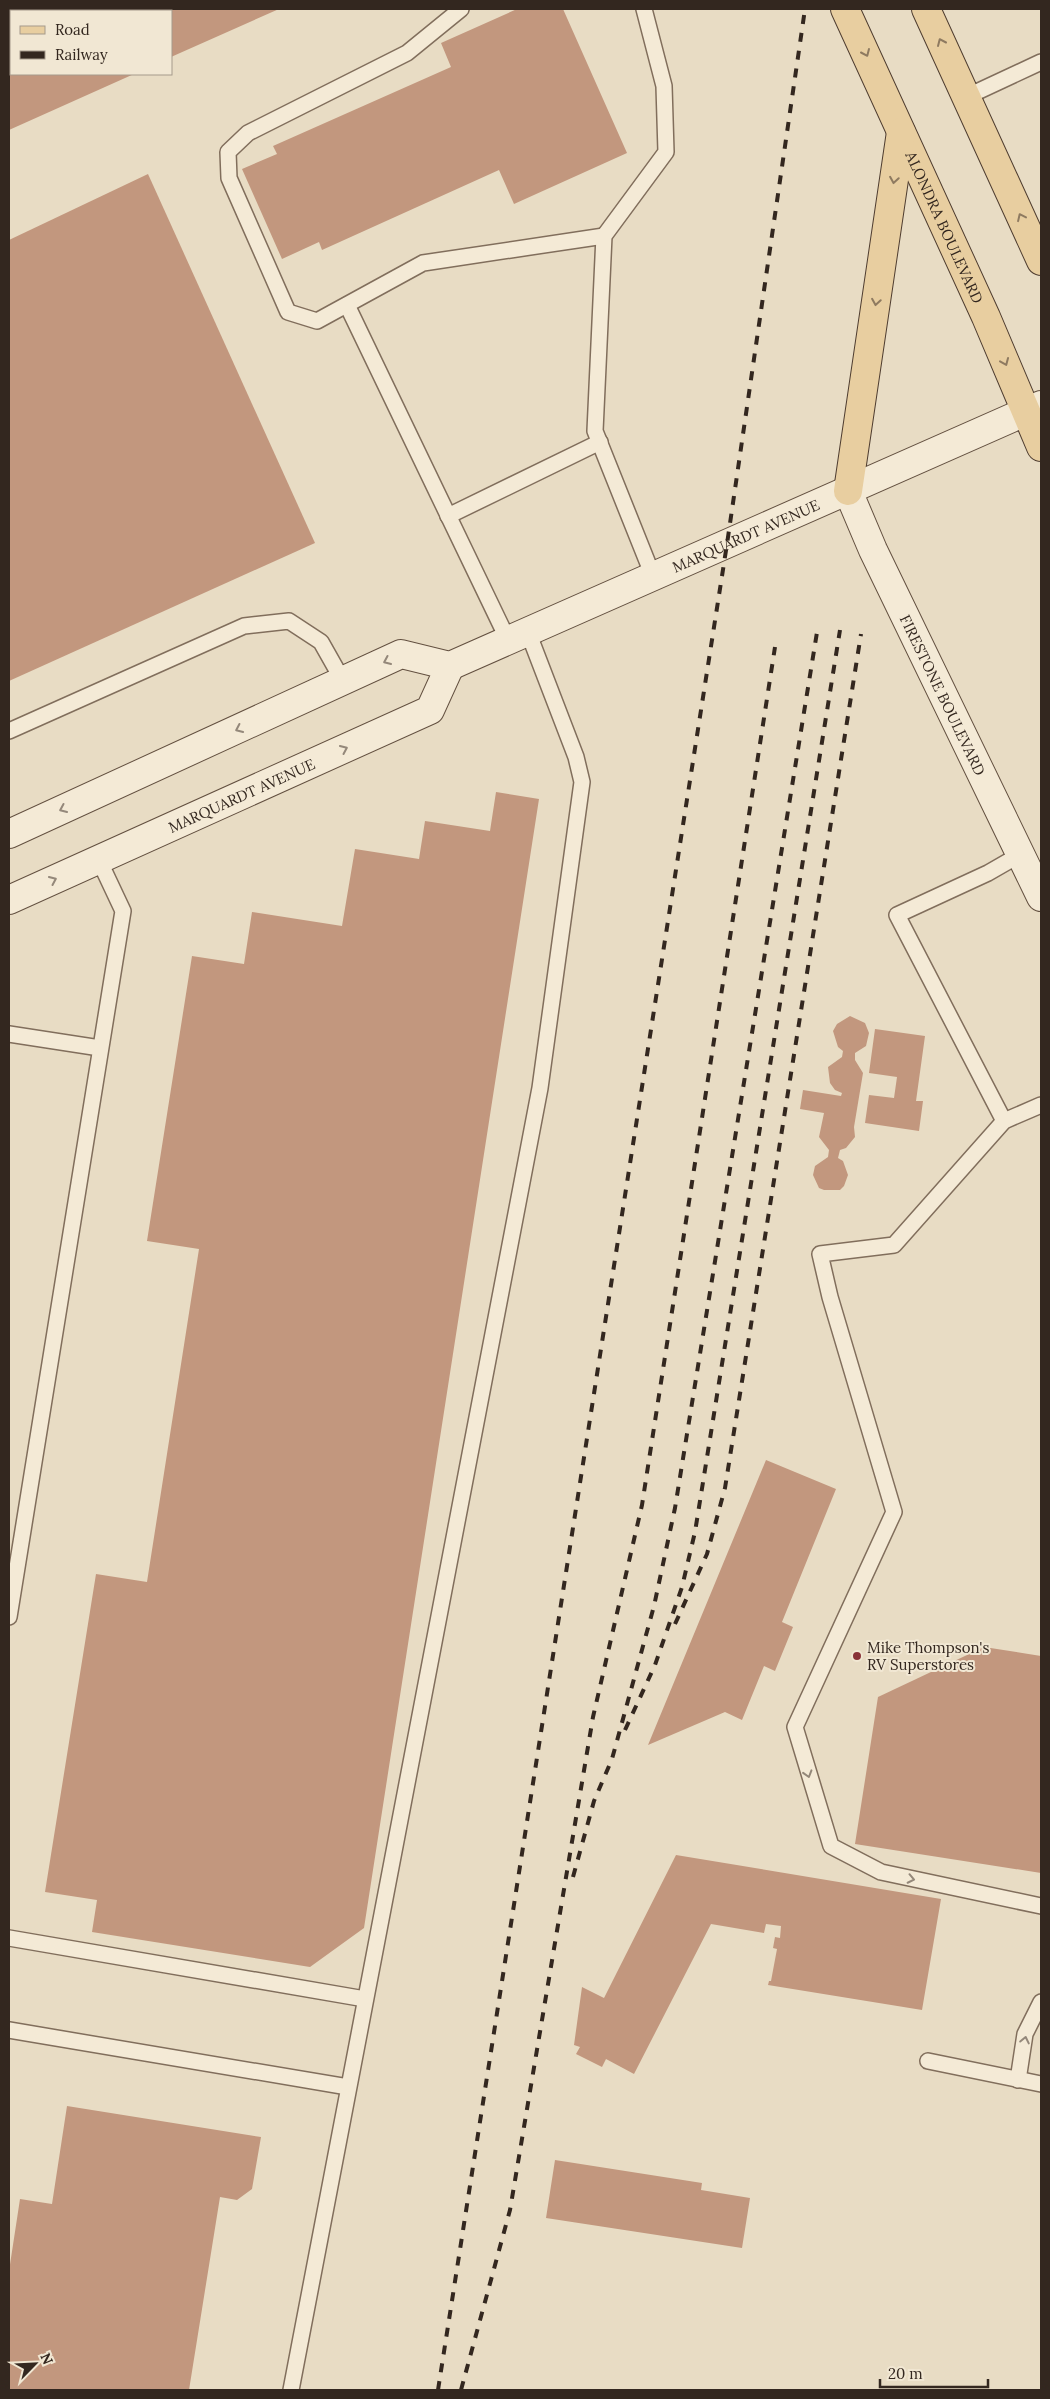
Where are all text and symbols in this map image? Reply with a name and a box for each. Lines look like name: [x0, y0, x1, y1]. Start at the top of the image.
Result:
legend: [10, 10, 172, 75]
text: Road: [55, 20, 90, 39]
one-way arrow: [937, 38, 948, 47]
text: Railway: [55, 45, 108, 64]
one-way arrow: [859, 48, 870, 57]
street label: ALONDRA BOULEVARD: [901, 147, 988, 306]
one-way arrow: [889, 176, 900, 184]
one-way arrow: [1017, 213, 1027, 222]
one-way arrow: [871, 298, 881, 306]
one-way arrow: [998, 357, 1009, 366]
street label: MARQUARDT AVENUE: [669, 495, 822, 576]
street label: FIRESTONE BOULEVARD: [896, 611, 990, 778]
one-way arrow: [383, 655, 392, 665]
one-way arrow: [235, 723, 244, 733]
one-way arrow: [339, 745, 348, 756]
street label: MARQUARDT AVENUE: [165, 754, 318, 836]
one-way arrow: [59, 803, 68, 814]
one-way arrow: [48, 876, 57, 887]
place label: Mike Thompson's RV Superstores: [867, 1638, 989, 1674]
marker: Mike Thompson's RV Superstores: [851, 1650, 863, 1662]
one-way arrow: [803, 1769, 813, 1778]
one-way arrow: [906, 1873, 915, 1883]
one-way arrow: [1019, 2035, 1030, 2044]
north arrow: [10, 2339, 60, 2389]
text: N: [36, 2350, 57, 2367]
scale bar: [880, 2356, 988, 2388]
text: 20 m: [888, 2364, 923, 2383]

